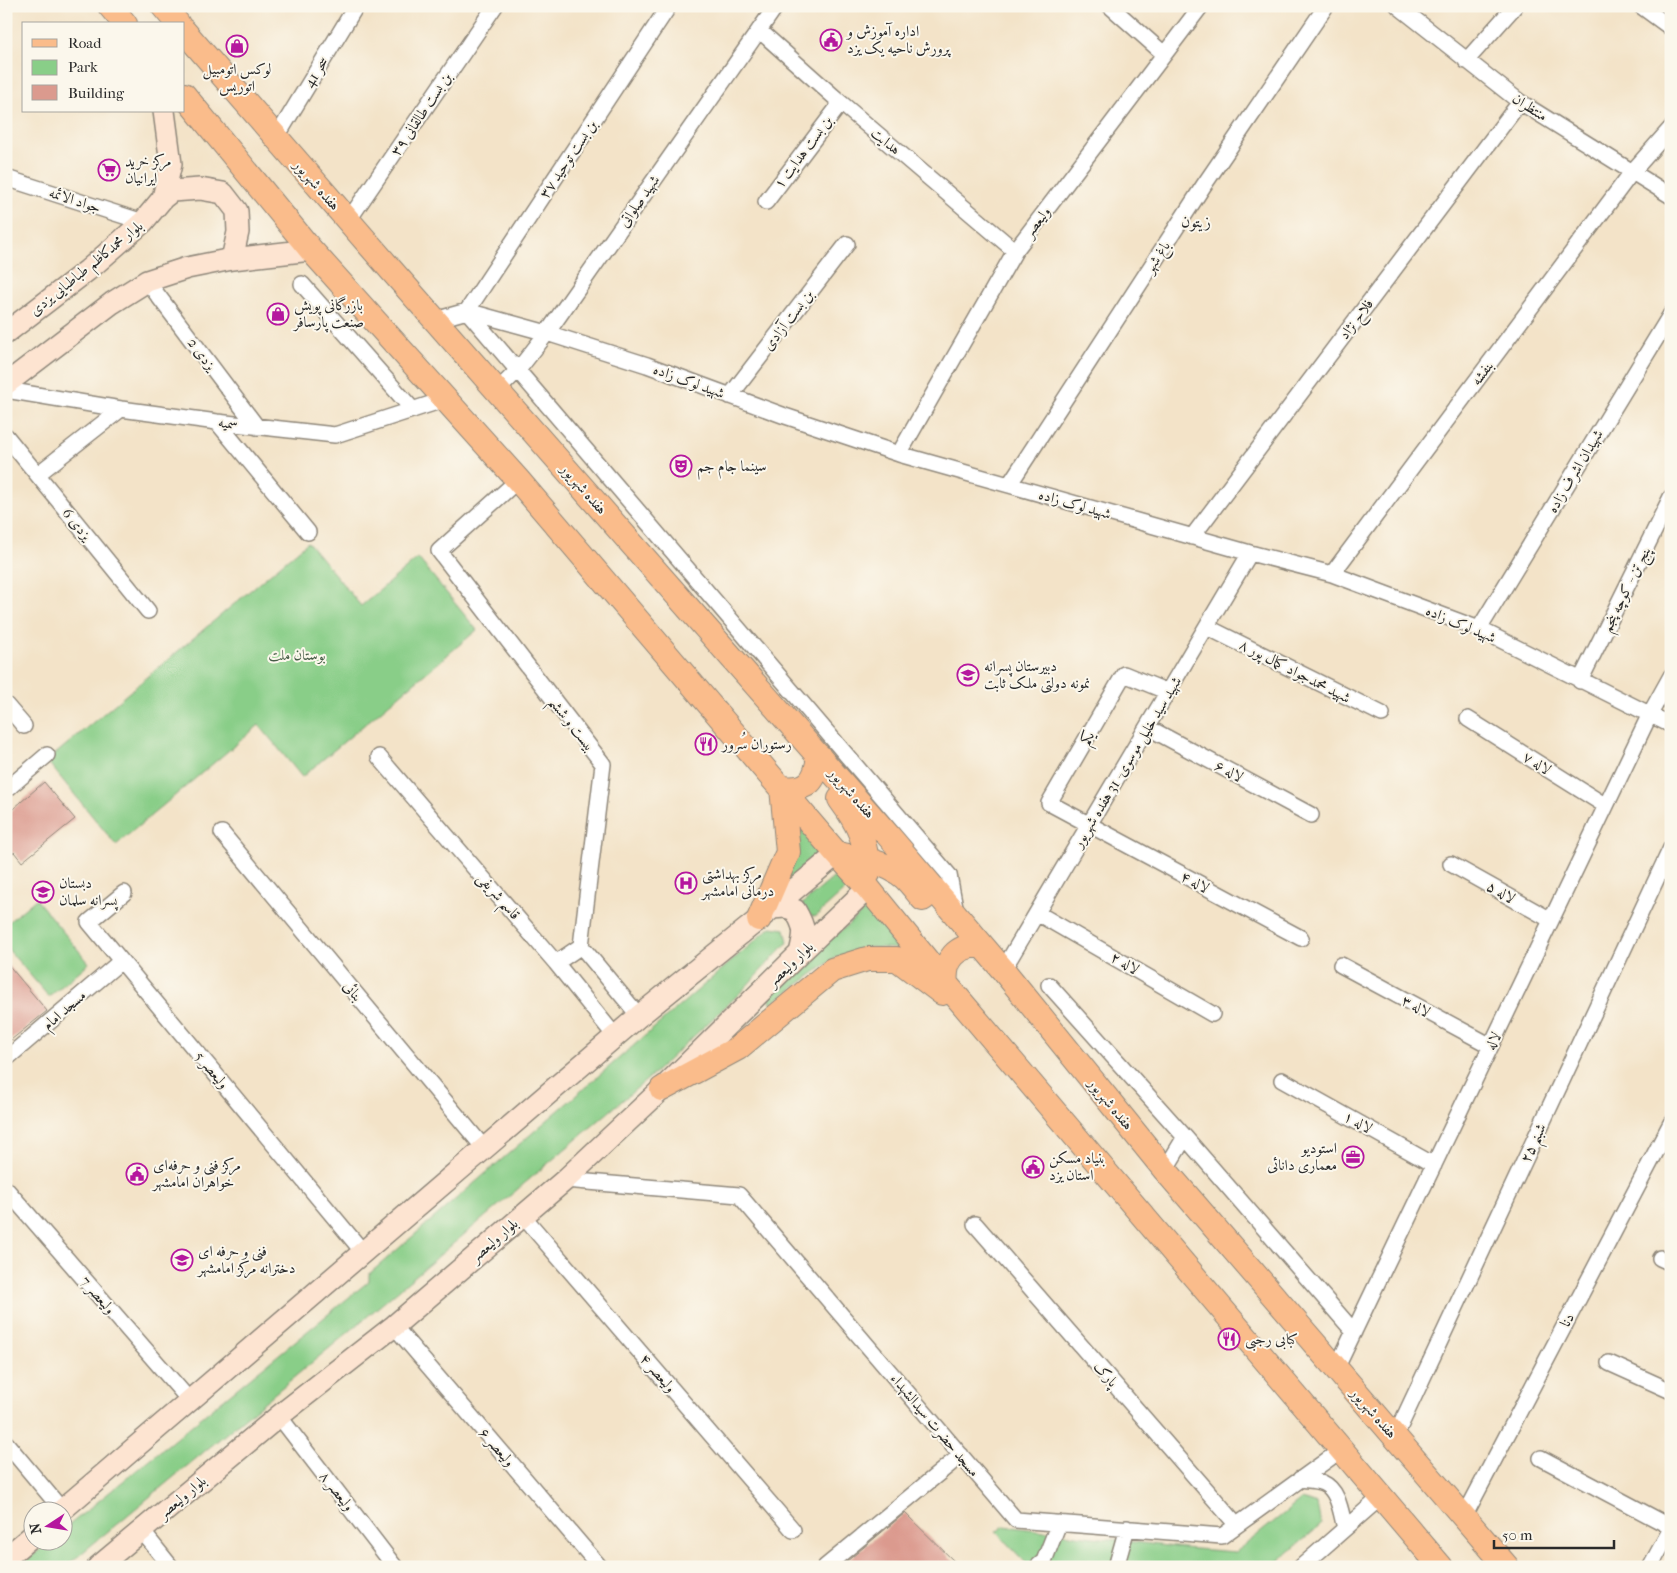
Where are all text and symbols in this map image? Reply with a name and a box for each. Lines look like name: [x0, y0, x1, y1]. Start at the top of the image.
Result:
legend: [22, 22, 185, 112]
place label: اداره آموزش و پرورش ناحیه یک یزد: [845, 22, 951, 58]
public building icon: اداره آموزش و پرورش ناحیه یک یزد: [819, 28, 843, 52]
text: Road: [68, 34, 102, 52]
shop icon: لوکس اتومبیل اتوریس: [225, 34, 249, 58]
street label: سحر 41: [300, 53, 333, 91]
text: Park: [68, 58, 98, 76]
place label: لوکس اتومبیل اتوریس: [203, 60, 272, 96]
street label: بن‌ بست طالقانی ۳۹: [386, 69, 456, 159]
text: Building: [68, 84, 125, 102]
street label: منتظران: [1508, 89, 1551, 126]
street label: بن بست هدایت ۱: [770, 112, 837, 193]
street label: بن بست توحید ۳۷: [535, 116, 601, 202]
street label: هدایت: [867, 123, 904, 159]
place label: مرکز خرید ایرانیان: [125, 152, 171, 187]
street label: هفده شهریور: [288, 154, 344, 215]
supermarket icon: مرکز خرید ایرانیان: [97, 158, 121, 182]
street label: شهید صلواتی: [615, 172, 664, 231]
street label: جواد الائمه: [47, 183, 103, 217]
street label: ولیعصر: [1018, 203, 1055, 243]
district label: زیتون: [1181, 212, 1211, 232]
street label: بلوار محمدکاظم طباطبایی یزدی: [26, 217, 150, 323]
street label: باغ شهر: [1139, 237, 1177, 280]
street label: بن بست آزادی: [759, 286, 817, 354]
street label: فلاح نژاد: [1335, 295, 1380, 345]
place label: بازرگانی پویش صنعت پارسافر: [292, 296, 364, 333]
shop icon: بازرگانی پویش صنعت پارسافر: [266, 302, 290, 326]
street label: یزدی 2: [184, 334, 221, 375]
street label: بنفشه: [1467, 357, 1497, 389]
street label: شهید لوک زاده: [651, 360, 727, 403]
street label: سمیه: [217, 413, 239, 433]
street label: شهیدان اشرف زاده: [1543, 426, 1608, 516]
theatre icon: سینما جام جم: [669, 454, 693, 478]
place label: سینما جام جم: [697, 457, 767, 480]
street label: هفده شهریور: [555, 458, 611, 519]
street label: شهید لوک زاده: [1036, 485, 1113, 524]
street label: یزدی 6: [58, 504, 96, 545]
street label: پنج تن - کوچه پنجم: [1597, 543, 1659, 637]
street label: شهید لوک زاده: [1423, 601, 1499, 648]
street label: شهید محمدجواد کمال پور ۸: [1235, 635, 1354, 709]
park label: بوستان ملت: [268, 646, 326, 664]
place label: دبیرستان پسرانه نمونه دولتی ملک ثابت: [984, 657, 1090, 694]
school or university icon: دبیرستان پسرانه نمونه دولتی ملک ثابت: [956, 663, 980, 687]
street label: شهید سید خلیل موسوی- 31 هفده شهریور: [1068, 673, 1187, 854]
street label: بیست و ششم: [540, 693, 599, 758]
street label: یکم: [1076, 727, 1103, 751]
place label: رستوران سُرور: [720, 731, 792, 754]
restaurant icon: رستوران سُرور: [694, 732, 718, 756]
street label: لاله ۷: [1520, 747, 1554, 779]
street label: لاله ۶: [1212, 756, 1246, 786]
street label: هفده شهریور: [823, 762, 879, 823]
place label: مرکز بهداشتی درمانی امامشهر: [700, 865, 774, 901]
street label: لاله ۴: [1178, 867, 1212, 897]
street label: قاسم شریفی: [469, 869, 524, 927]
hospital icon: مرکز بهداشتی درمانی امامشهر: [674, 871, 698, 895]
place label: دبستان پسرانه سلمان: [59, 874, 118, 911]
street label: لاله ۵: [1484, 877, 1518, 907]
school or university icon: دبستان پسرانه سلمان: [31, 880, 55, 904]
street label: بلوار ولیعصر: [762, 937, 818, 993]
street label: لاله ۲: [1108, 948, 1142, 978]
street label: بنائی: [339, 977, 367, 1005]
street label: مسجد امام: [38, 986, 92, 1037]
street label: لاله ۳: [1399, 991, 1433, 1021]
street label: لاله: [1481, 1029, 1505, 1053]
street label: ولیعصر 5: [190, 1048, 233, 1093]
street label: هفده شهریور: [1083, 1073, 1137, 1134]
street label: لاله ۱: [1341, 1107, 1375, 1137]
street label: شبنم ۲۵: [1516, 1120, 1555, 1168]
place label: استودیو معماری دانائی: [1267, 1139, 1337, 1174]
office icon: استودیو معماری دانائی: [1341, 1145, 1365, 1169]
place label: بنیاد مسکن استان یزد: [1049, 1149, 1106, 1184]
public building icon: بنیاد مسکن استان یزد: [1021, 1155, 1045, 1179]
place label: مرکز فنی و حرفه‌ای خواهران امامشهر: [151, 1156, 241, 1192]
public building icon: مرکز فنی و حرفه‌ای خواهران امامشهر: [125, 1162, 149, 1186]
street label: بلوار ولیعصر: [465, 1214, 522, 1268]
place label: فنی و حرفه ای دخترانه مرکز امامشهر: [196, 1242, 295, 1279]
school or university icon: فنی و حرفه ای دخترانه مرکز امامشهر: [170, 1248, 194, 1272]
street label: ولیعصر 7: [76, 1272, 119, 1318]
street label: دنا: [1556, 1310, 1578, 1330]
restaurant icon: کبابی رجبی: [1217, 1327, 1241, 1351]
place label: کبابی رجبی: [1245, 1330, 1298, 1351]
street label: ولیعصر ۴: [635, 1350, 680, 1397]
street label: پارک: [1088, 1357, 1123, 1393]
street label: مسجد حضرت سیدالشهداء: [886, 1370, 983, 1481]
street label: هفده شهریور: [1345, 1382, 1401, 1443]
street label: ولیعصر ۶: [474, 1424, 519, 1471]
street label: ولیعصر ۸: [315, 1467, 358, 1515]
street label: بلوار ولیعصر: [153, 1471, 211, 1524]
north arrow: [22, 1500, 72, 1550]
scale bar: [1494, 1518, 1614, 1550]
text: N: [26, 1521, 45, 1536]
text: 50 m: [1502, 1526, 1533, 1544]

